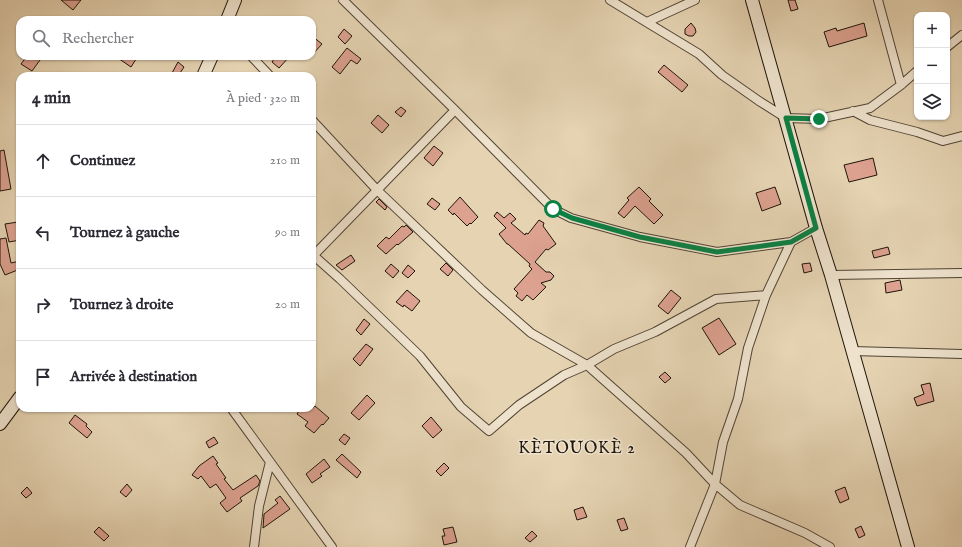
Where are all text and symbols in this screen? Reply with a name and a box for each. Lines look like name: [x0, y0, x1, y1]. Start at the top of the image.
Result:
map controls: [914, 12, 950, 120]
button: +: [914, 12, 950, 48]
search box: [16, 16, 316, 60]
icon: search: [30, 27, 52, 49]
text: Rechercher: [62, 29, 134, 48]
button: −: [914, 48, 950, 84]
button: layers: [914, 84, 950, 120]
text: 4 min: [32, 88, 71, 109]
text: À pied · 320 m: [226, 90, 300, 107]
route end: [810, 110, 828, 128]
icon: ahead: [32, 150, 54, 172]
text: Continuez: [70, 151, 135, 170]
text: 210 m: [270, 152, 300, 169]
route start: [544, 200, 562, 218]
icon: left: [32, 222, 54, 244]
text: Tournez à gauche: [70, 223, 179, 242]
text: 90 m: [275, 224, 300, 241]
icon: right: [32, 294, 54, 316]
text: Tournez à droite: [70, 295, 173, 314]
text: 20 m: [275, 296, 300, 313]
icon: arrive: [32, 366, 54, 388]
text: Arrivée à destination: [70, 367, 197, 386]
district label: KÈTOUOKÈ 2: [518, 437, 636, 459]

